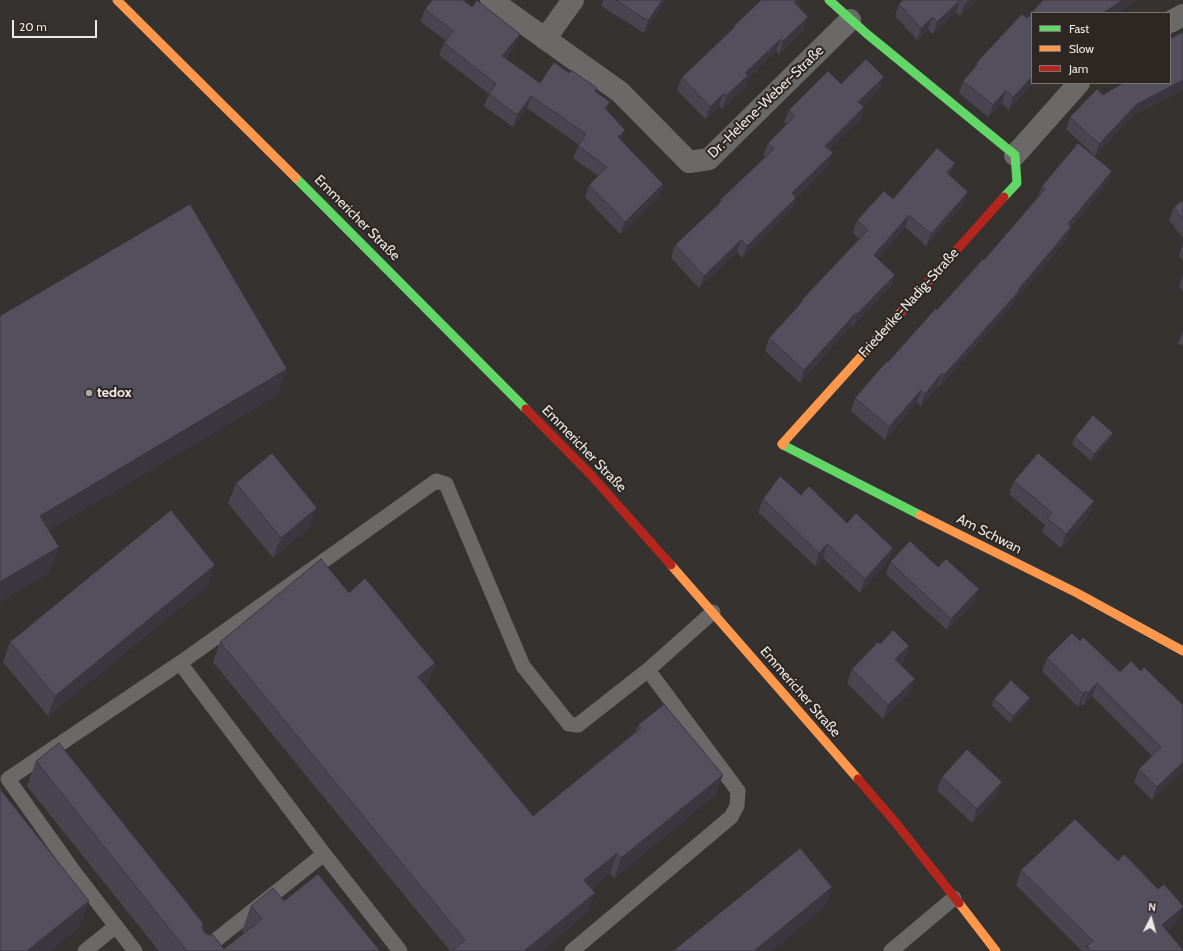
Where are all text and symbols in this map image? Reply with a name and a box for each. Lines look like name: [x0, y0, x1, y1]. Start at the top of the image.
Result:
scale bar: [14, 12, 99, 38]
legend: [1031, 12, 1171, 84]
text: 20 m: [19, 19, 47, 34]
text: Fast: [1069, 21, 1089, 36]
text: Slow: [1069, 41, 1094, 56]
street label: Dr.-Helene-Weber-Straße: [705, 42, 827, 162]
text: Jam: [1069, 61, 1088, 76]
street label: Emmericher Straße: [311, 172, 403, 264]
street label: Friederike-Nadig-Straße: [855, 245, 963, 361]
place label: tedox: [97, 385, 132, 401]
marker: tedox: [84, 388, 94, 398]
street label: Emmericher Straße: [538, 402, 630, 496]
street label: Am Schwan: [954, 510, 1024, 558]
street label: Emmericher Straße: [756, 643, 844, 741]
north arrow: [1131, 899, 1171, 939]
text: N: [1148, 900, 1157, 914]

